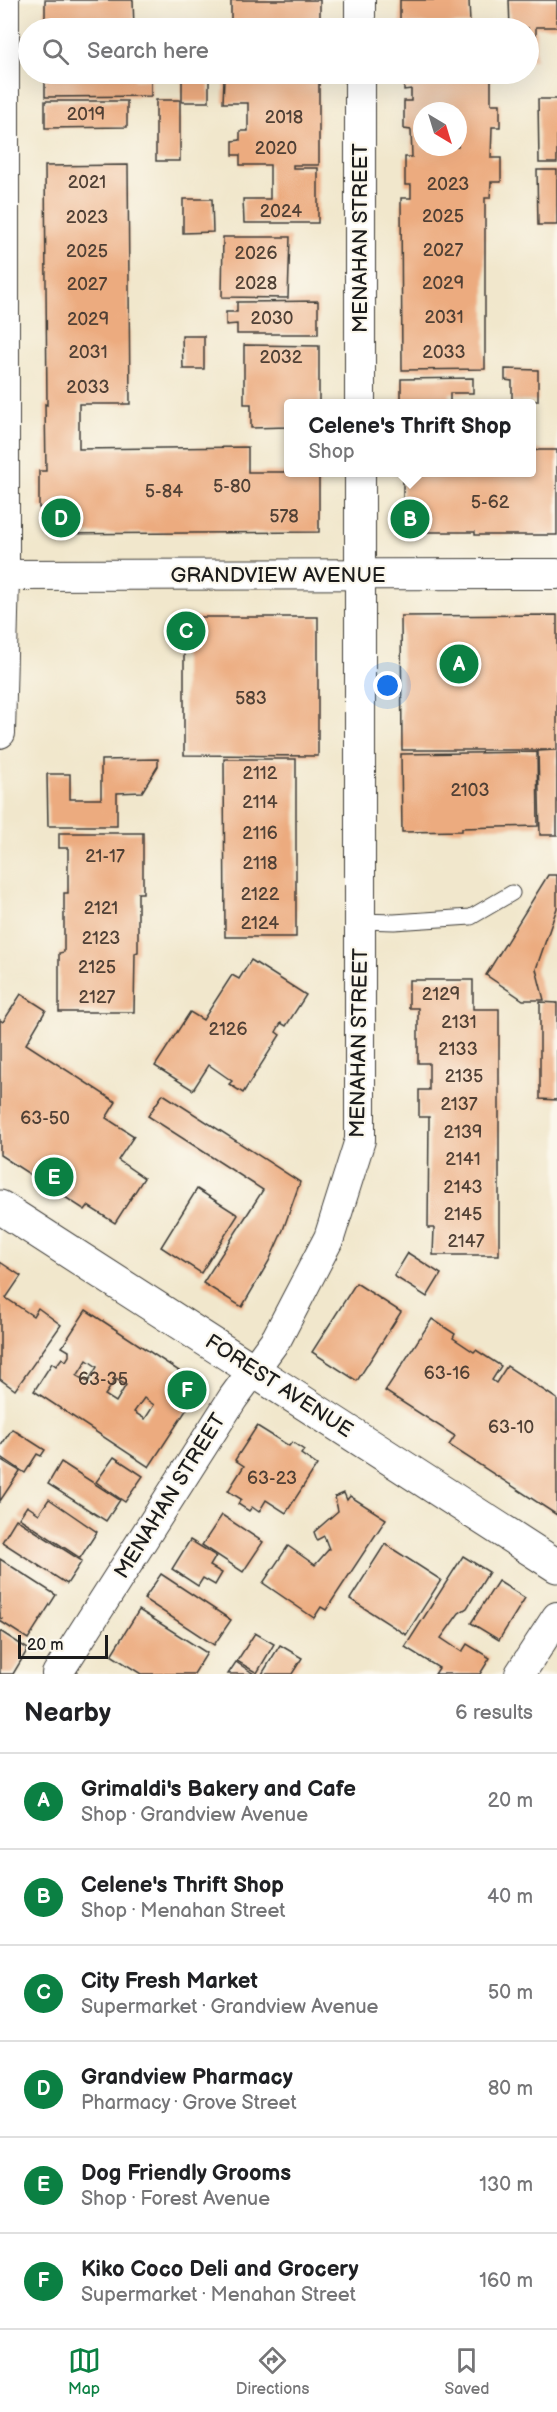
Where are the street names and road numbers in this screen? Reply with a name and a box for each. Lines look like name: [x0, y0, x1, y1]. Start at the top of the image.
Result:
street label: MENAHAN STREET: [348, 143, 373, 333]
street label: GRANDVIEW AVENUE: [170, 563, 386, 588]
street label: MENAHAN STREET: [345, 947, 373, 1138]
street label: FOREST AVENUE: [201, 1329, 357, 1443]
street label: MENAHAN STREET: [109, 1409, 231, 1583]

